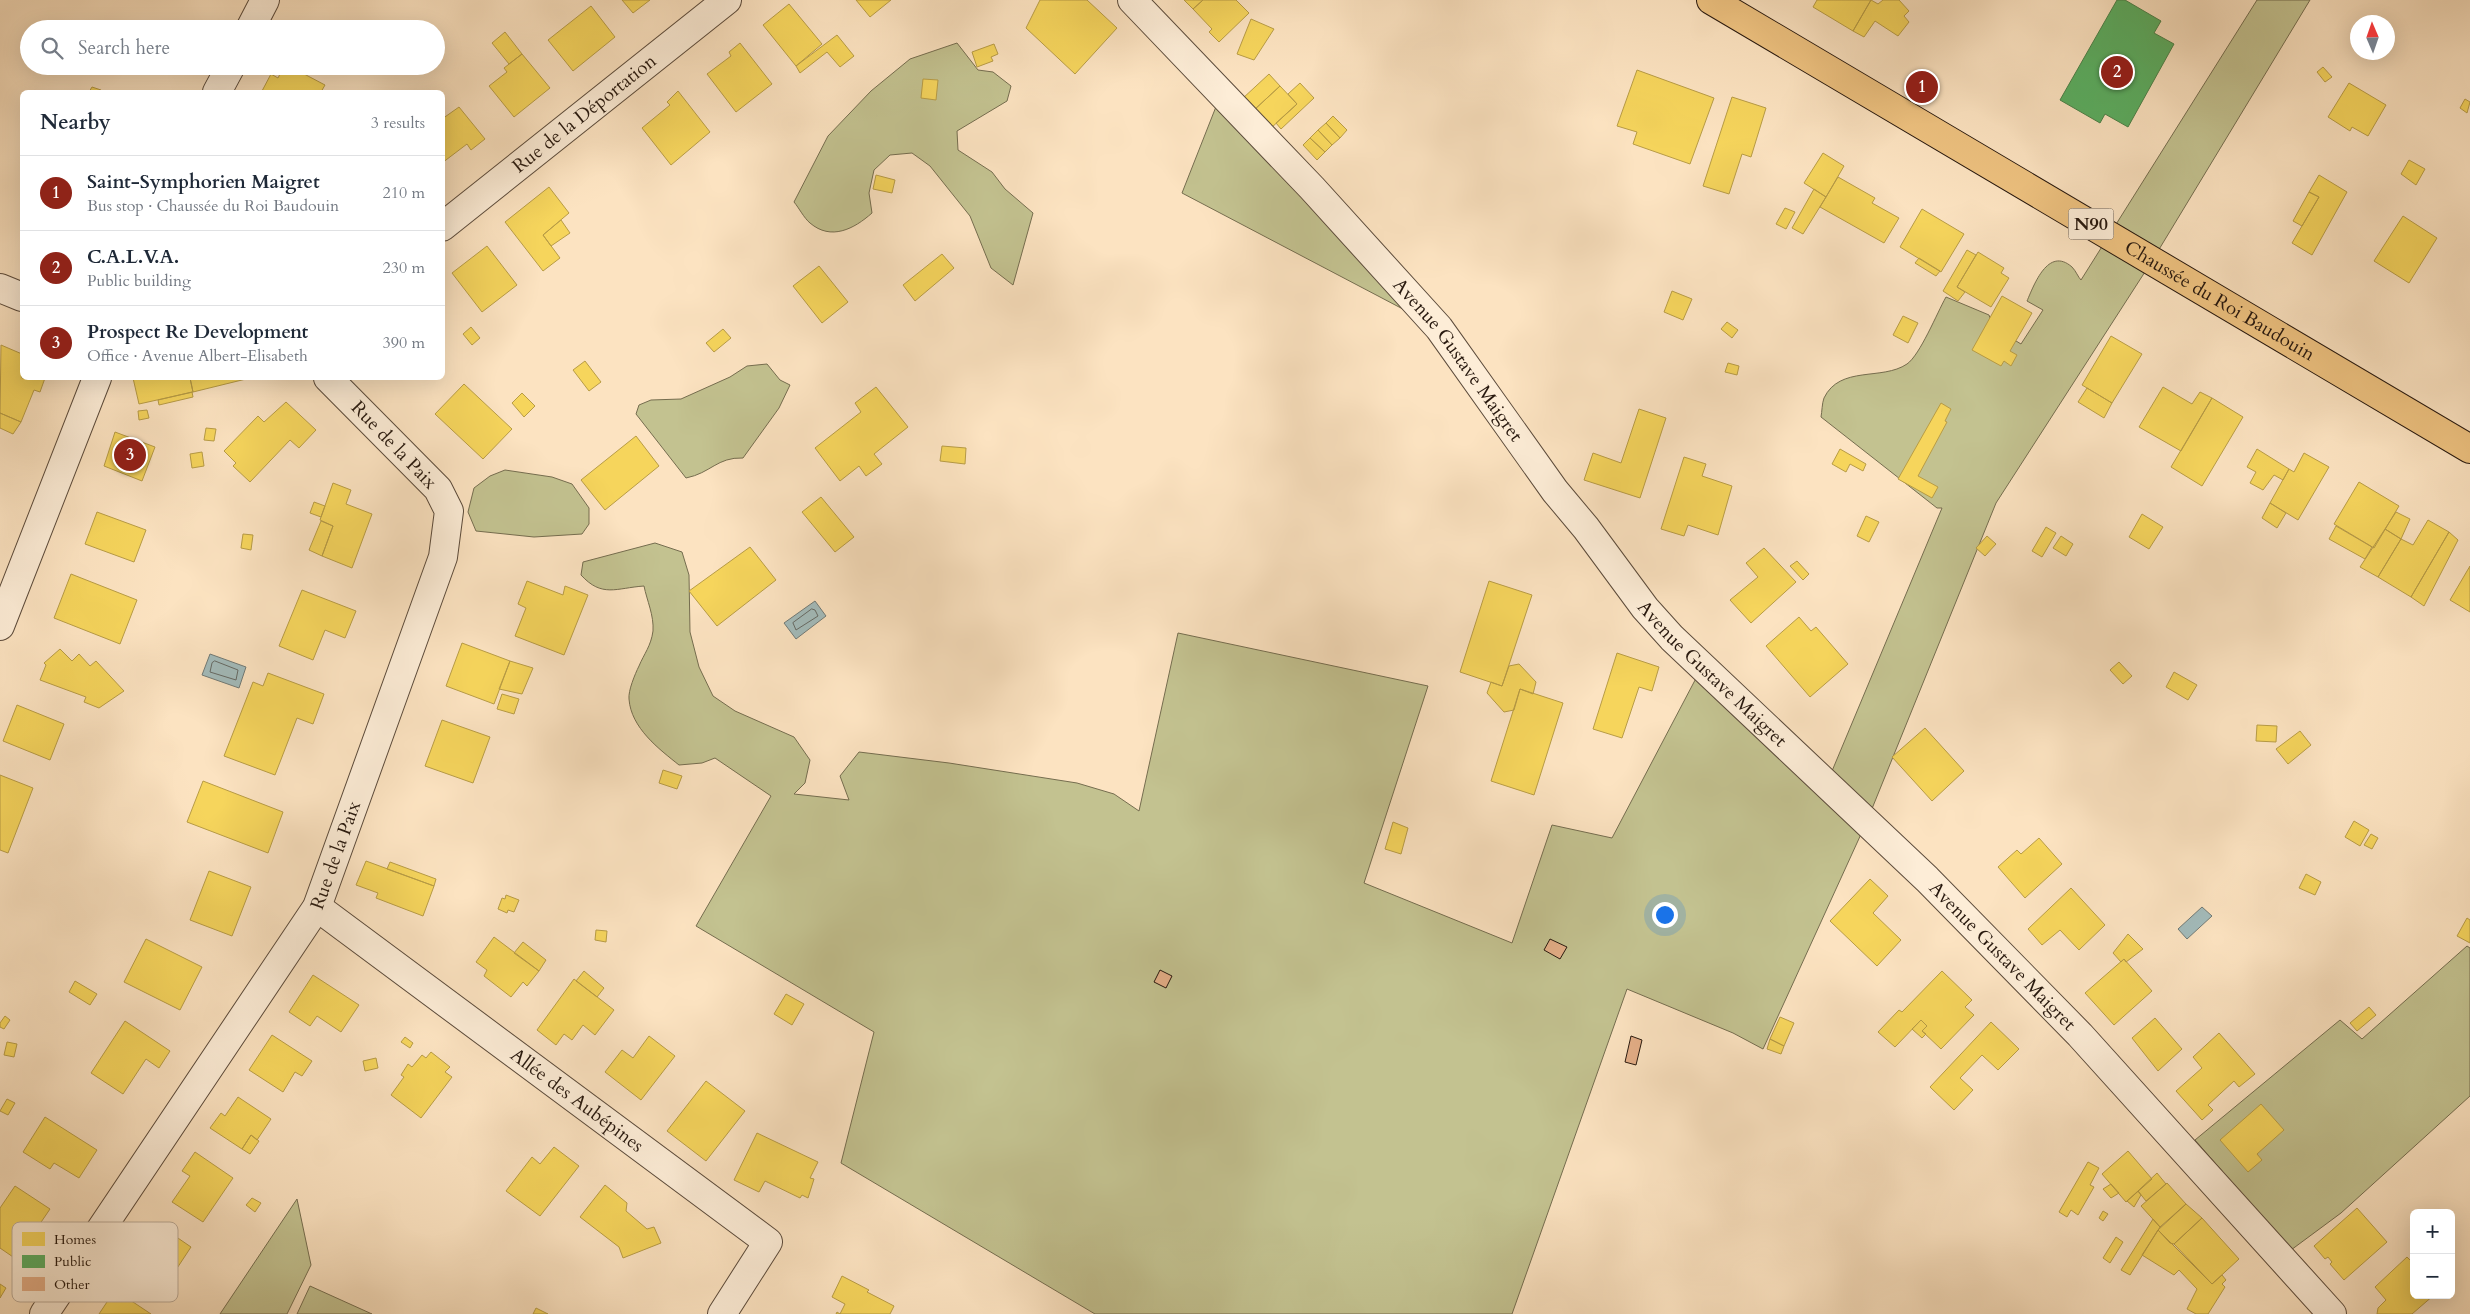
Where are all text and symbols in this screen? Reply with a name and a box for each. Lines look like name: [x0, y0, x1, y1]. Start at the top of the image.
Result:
north arrow: [2350, 15, 2395, 60]
search box: [20, 20, 445, 75]
icon: search: [38, 34, 66, 62]
text: Search here: [78, 35, 170, 61]
street label: Rue de la Déportation: [507, 48, 662, 179]
pin: 2: [2101, 53, 2133, 91]
pin: 1: [1906, 68, 1938, 106]
text: Nearby: [40, 108, 111, 137]
text: 3 results: [371, 112, 425, 134]
text: Saint-Symphorien Maigret: [87, 169, 320, 195]
text: 1: [52, 182, 60, 204]
text: 210 m: [383, 182, 425, 204]
text: Bus stop · Chaussée du Roi Baudouin: [87, 195, 339, 217]
road number: N90: [2068, 208, 2114, 240]
street label: Chaussée du Roi Baudouin: [2120, 235, 2320, 367]
text: C.A.L.V.A.: [87, 244, 179, 270]
text: 2: [52, 257, 60, 279]
text: 230 m: [383, 257, 425, 279]
text: Public building: [87, 270, 191, 292]
street label: Avenue Gustave Maigret: [1387, 272, 1529, 447]
text: Prospect Re Development: [87, 319, 308, 345]
text: 3: [52, 332, 60, 354]
text: 390 m: [383, 332, 425, 354]
text: Office · Avenue Albert-Elisabeth: [87, 345, 308, 367]
street label: Rue de la Paix: [345, 395, 443, 495]
pin: 3: [114, 436, 146, 474]
street label: Avenue Gustave Maigret: [1631, 595, 1793, 753]
street label: Rue de la Paix: [304, 797, 367, 913]
street label: Avenue Gustave Maigret: [1923, 875, 2082, 1036]
your location: [1652, 902, 1678, 928]
street label: Allée des Aubépines: [505, 1042, 649, 1158]
map controls: [2410, 1209, 2455, 1299]
button: +: [2410, 1209, 2455, 1254]
legend: [12, 1222, 178, 1302]
text: Homes: [54, 1230, 96, 1249]
text: Public: [54, 1252, 91, 1271]
button: −: [2410, 1254, 2455, 1299]
text: Other: [54, 1275, 91, 1294]

